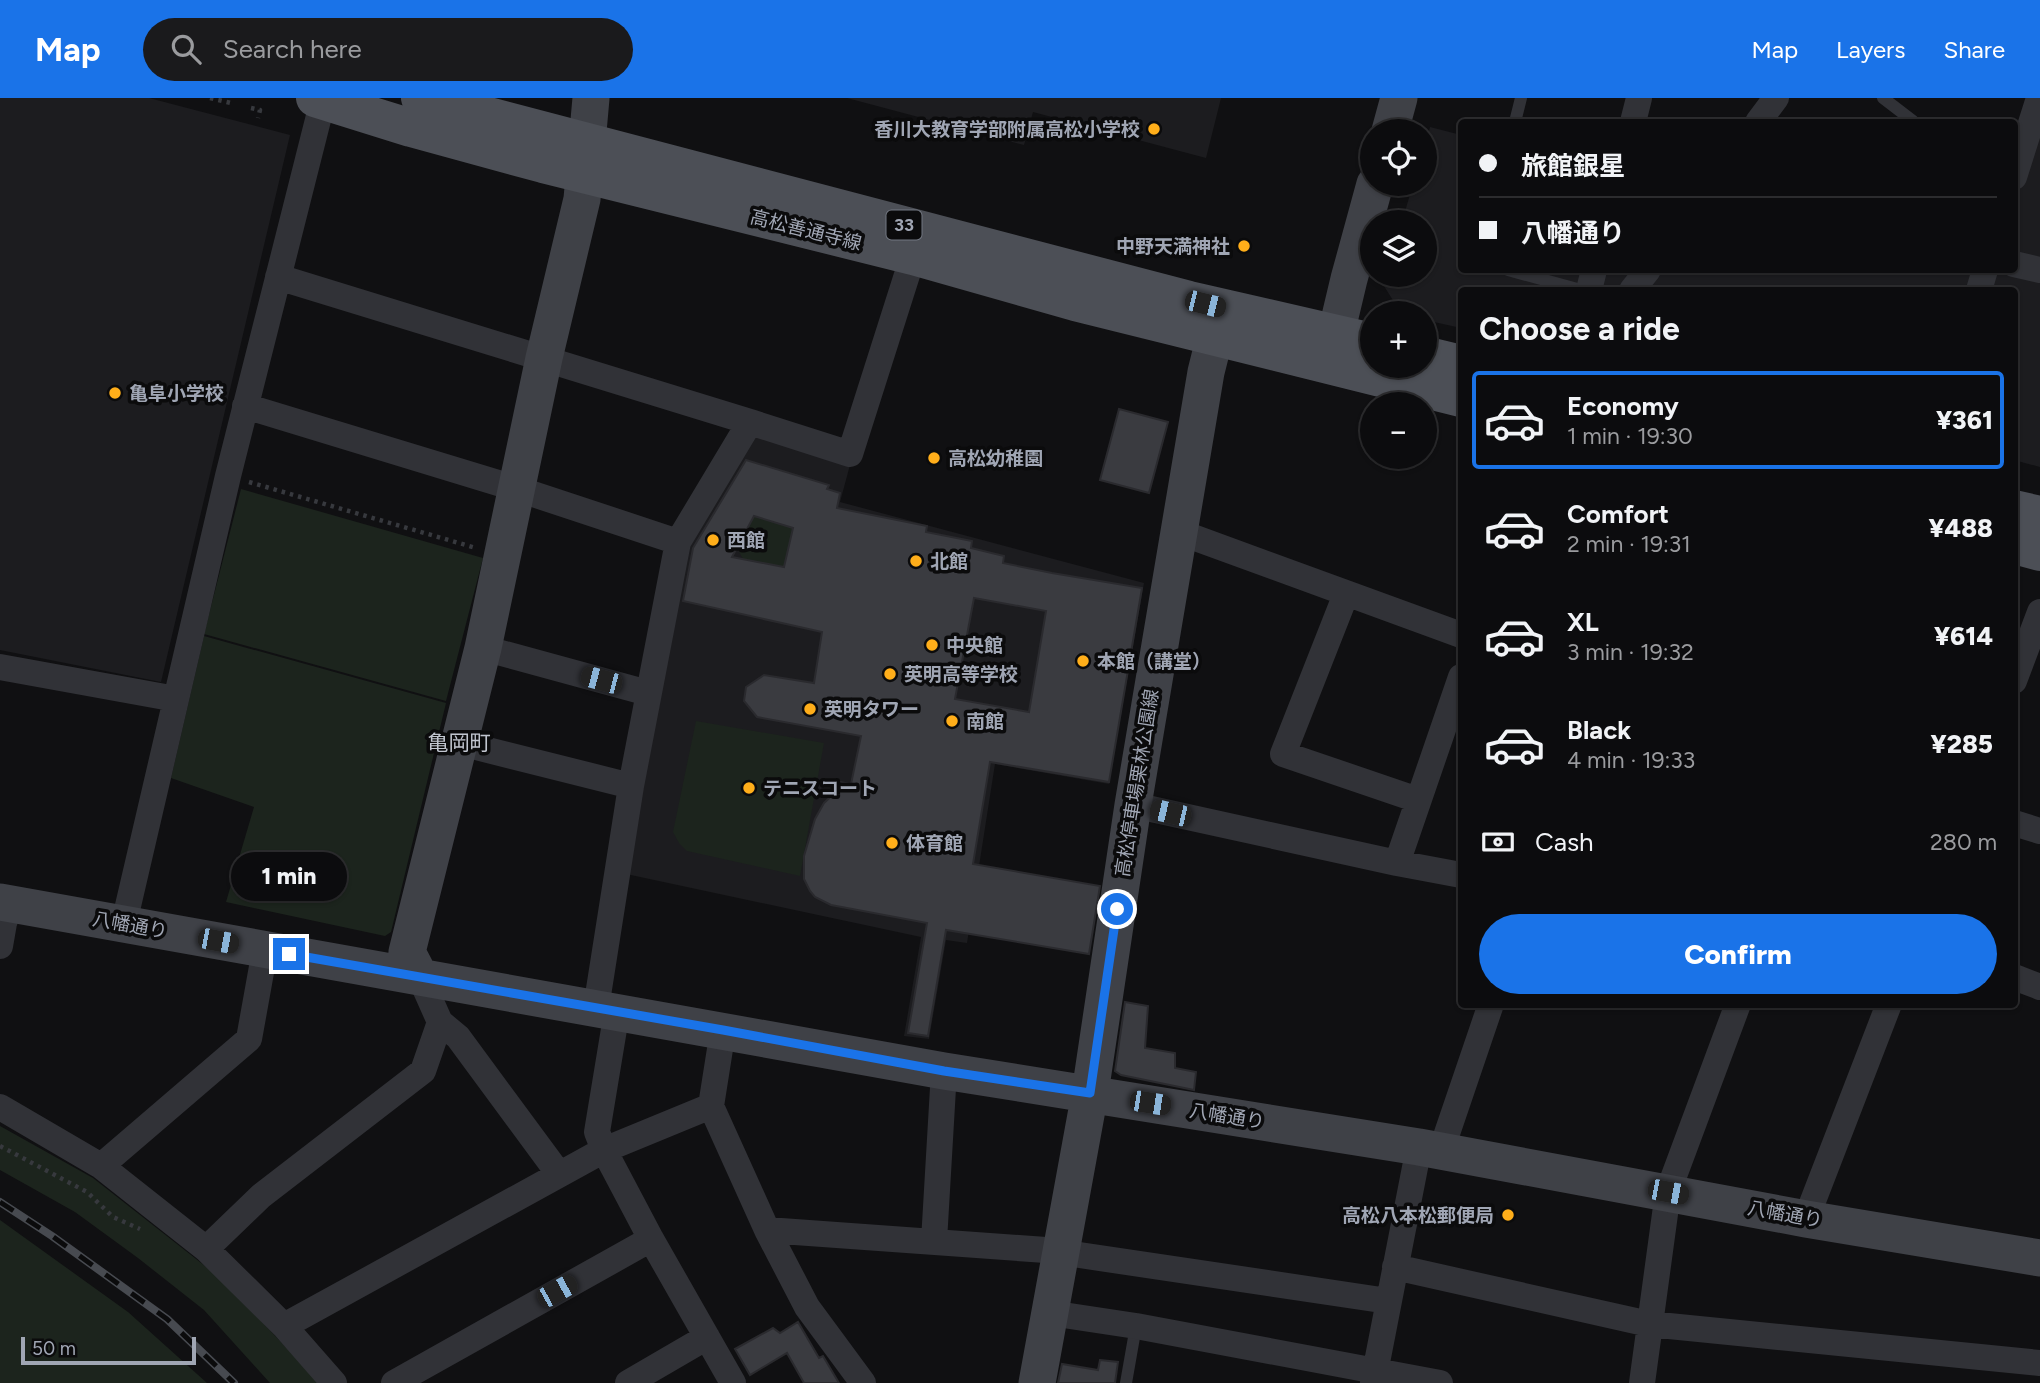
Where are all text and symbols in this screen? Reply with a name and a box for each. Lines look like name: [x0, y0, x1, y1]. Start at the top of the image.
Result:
search box: [143, 18, 633, 81]
text: Map: [35, 30, 101, 69]
icon: search: [167, 30, 205, 68]
text: Search here: [223, 33, 362, 65]
text: Map: [1751, 35, 1798, 64]
text: Layers: [1836, 35, 1905, 64]
text: Share: [1943, 35, 2005, 64]
place label: 香川大教育学部附属高松小学校: [874, 118, 1140, 141]
map controls: [1360, 119, 1437, 469]
button: locate: [1360, 119, 1437, 196]
marker: 香川大教育学部附属高松小学校: [1146, 121, 1162, 137]
text: 旅館銀星: [1521, 150, 1625, 182]
street label: 高松善通寺線: [748, 205, 864, 255]
road number: 33: [886, 210, 922, 240]
button: layers: [1360, 210, 1437, 287]
text: 八幡通り: [1521, 217, 1625, 249]
place label: 中野天満神社: [1116, 235, 1230, 258]
marker: 中野天満神社: [1236, 238, 1252, 254]
car: [1183, 289, 1228, 319]
button: +: [1360, 301, 1437, 378]
text: Choose a ride: [1479, 310, 1680, 348]
place label: 亀阜小学校: [129, 382, 224, 405]
marker: 亀阜小学校: [107, 385, 123, 401]
icon: car: [1483, 389, 1546, 452]
text: Economy: [1567, 390, 1679, 422]
button: −: [1360, 392, 1437, 469]
text: ¥361: [1936, 404, 1993, 436]
text: 1 min · 19:30: [1567, 422, 1693, 450]
place label: 高松幼稚園: [948, 447, 1043, 470]
marker: 高松幼稚園: [926, 450, 942, 466]
icon: car: [1483, 497, 1546, 560]
text: Comfort: [1567, 498, 1669, 530]
text: ¥488: [1928, 512, 1993, 544]
place label: 西館: [727, 529, 765, 552]
text: 2 min · 19:31: [1567, 530, 1691, 558]
marker: 西館: [705, 532, 721, 548]
place label: 北館: [930, 550, 968, 573]
marker: 北館: [908, 553, 924, 569]
icon: car: [1483, 605, 1546, 668]
text: XL: [1567, 606, 1599, 638]
text: ¥614: [1934, 620, 1993, 652]
place label: 中央館: [946, 634, 1003, 657]
marker: 中央館: [924, 637, 940, 653]
text: 3 min · 19:32: [1567, 638, 1694, 666]
place label: 本館（講堂）: [1097, 650, 1211, 673]
marker: 本館（講堂）: [1075, 653, 1091, 669]
place label: 英明高等学校: [904, 663, 1018, 686]
car: [578, 664, 625, 696]
marker: 英明高等学校: [882, 666, 898, 682]
street label: 高松停車場栗林公園線: [1111, 687, 1163, 879]
place label: 英明タワー: [824, 698, 919, 721]
marker: 英明タワー: [802, 701, 818, 717]
place label: 南館: [966, 710, 1004, 733]
marker: 南館: [944, 713, 960, 729]
icon: car: [1483, 713, 1546, 776]
text: Black: [1567, 714, 1631, 746]
text: ¥285: [1930, 728, 1993, 760]
district label: 亀岡町: [428, 730, 491, 755]
text: 4 min · 19:33: [1567, 746, 1695, 774]
place label: テニスコート: [763, 777, 877, 800]
marker: テニスコート: [741, 780, 757, 796]
car: [1148, 798, 1193, 828]
icon: cash: [1479, 823, 1517, 861]
text: Cash: [1535, 826, 1594, 858]
text: 280 m: [1930, 828, 1997, 856]
place label: 体育館: [906, 832, 963, 855]
marker: 体育館: [884, 835, 900, 851]
callout: 1 min: [231, 852, 347, 902]
text: 1 min: [262, 862, 316, 890]
route start: [1101, 893, 1133, 925]
street label: 八幡通り: [91, 907, 169, 943]
button: Confirm: [1479, 914, 1997, 994]
car: [196, 927, 241, 955]
route end: [273, 938, 305, 970]
car: [1128, 1089, 1173, 1117]
street label: 八幡通り: [1188, 1099, 1266, 1133]
car: [1646, 1178, 1691, 1206]
street label: 八幡通り: [1746, 1196, 1824, 1232]
place label: 高松八本松郵便局: [1342, 1204, 1494, 1227]
marker: 高松八本松郵便局: [1500, 1207, 1516, 1223]
car: [534, 1272, 581, 1310]
scale bar: [21, 1334, 196, 1366]
text: 50 m: [32, 1337, 76, 1360]

